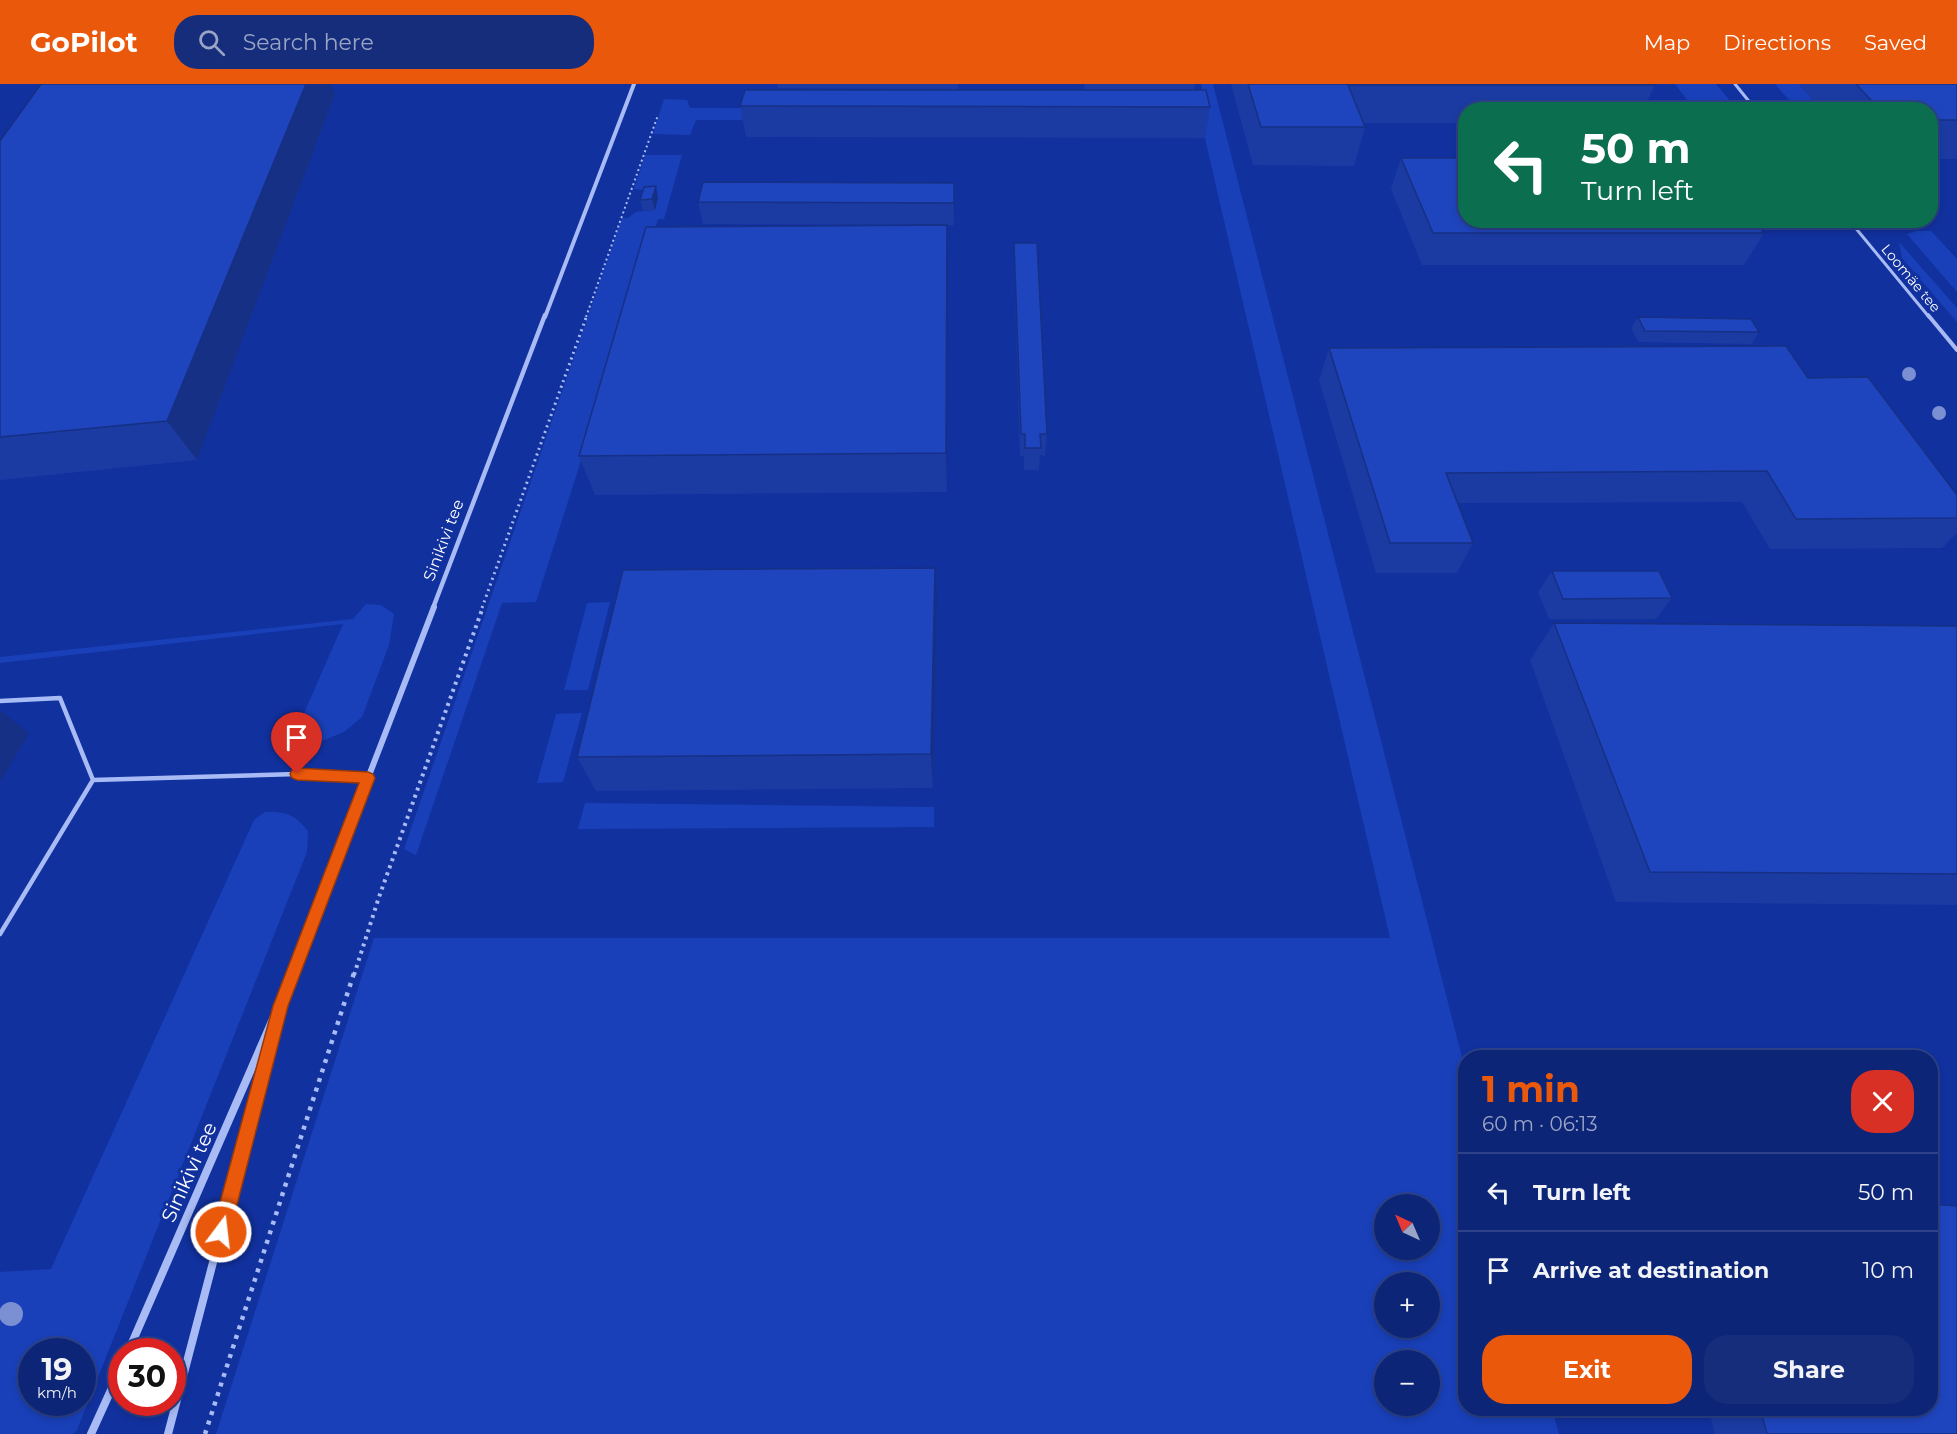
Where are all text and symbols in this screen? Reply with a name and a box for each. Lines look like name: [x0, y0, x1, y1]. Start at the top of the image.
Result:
search box: [174, 15, 594, 69]
text: GoPilot: [30, 25, 138, 59]
icon: search: [195, 26, 228, 59]
text: Search here: [243, 29, 374, 56]
text: Map: [1644, 30, 1690, 55]
text: Directions: [1723, 30, 1831, 55]
text: Saved: [1864, 30, 1927, 55]
text: 50 m: [1581, 122, 1690, 174]
icon: left: [1482, 126, 1560, 204]
text: Turn left: [1581, 174, 1694, 207]
street label: Loomäe tee: [1877, 240, 1945, 316]
street label: Sinikivi tee: [419, 497, 468, 584]
pin: [271, 712, 322, 774]
icon: arrive: [280, 721, 313, 754]
text: 1 min: [1482, 1067, 1580, 1111]
button: close: [1851, 1070, 1914, 1133]
text: 60 m · 06:13: [1482, 1112, 1598, 1136]
street label: Sinikivi tee: [156, 1118, 222, 1226]
icon: left: [1482, 1176, 1515, 1209]
text: Turn left: [1533, 1179, 1631, 1206]
text: 50 m: [1858, 1179, 1914, 1206]
north arrow: [1374, 1194, 1440, 1260]
map controls: [1374, 1194, 1440, 1416]
position arrow: [189, 1200, 253, 1264]
icon: arrive: [1482, 1254, 1515, 1287]
text: Arrive at destination: [1533, 1257, 1769, 1284]
text: 10 m: [1862, 1257, 1914, 1284]
button: +: [1374, 1272, 1440, 1338]
button: Exit: [1482, 1335, 1692, 1404]
button: Share: [1704, 1335, 1914, 1404]
speed limit sign: 30: [108, 1338, 186, 1416]
button: −: [1374, 1350, 1440, 1416]
text: 19: [42, 1351, 72, 1388]
text: km/h: [37, 1383, 77, 1402]

